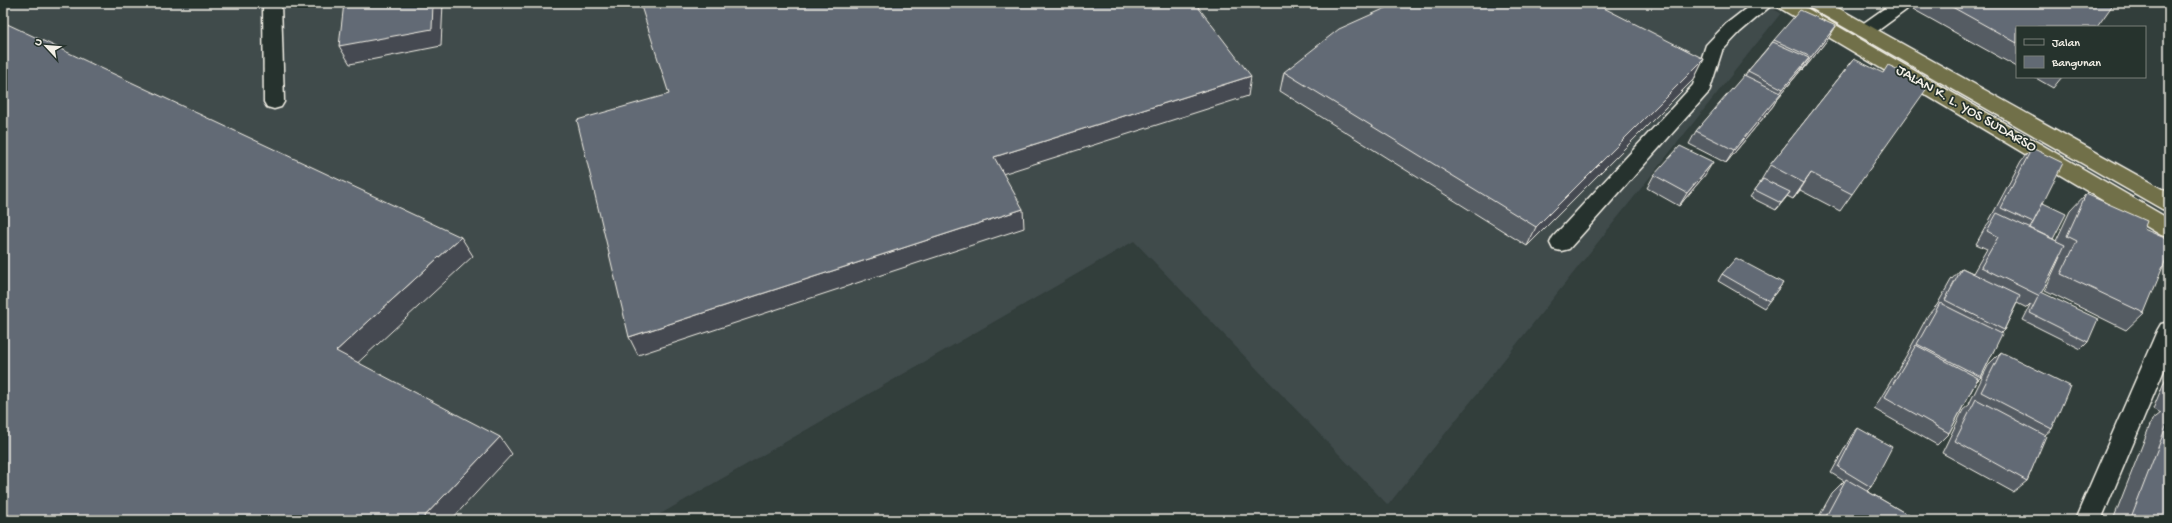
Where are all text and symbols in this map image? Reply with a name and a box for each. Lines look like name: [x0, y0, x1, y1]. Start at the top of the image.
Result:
north arrow: [26, 26, 66, 66]
legend: [2016, 26, 2146, 78]
text: U: [32, 36, 46, 48]
text: Jalan: [2052, 37, 2080, 51]
text: Bangunan: [2051, 57, 2101, 71]
street label: JALAN K. L. YOS SUDARSO: [1892, 61, 2040, 157]

